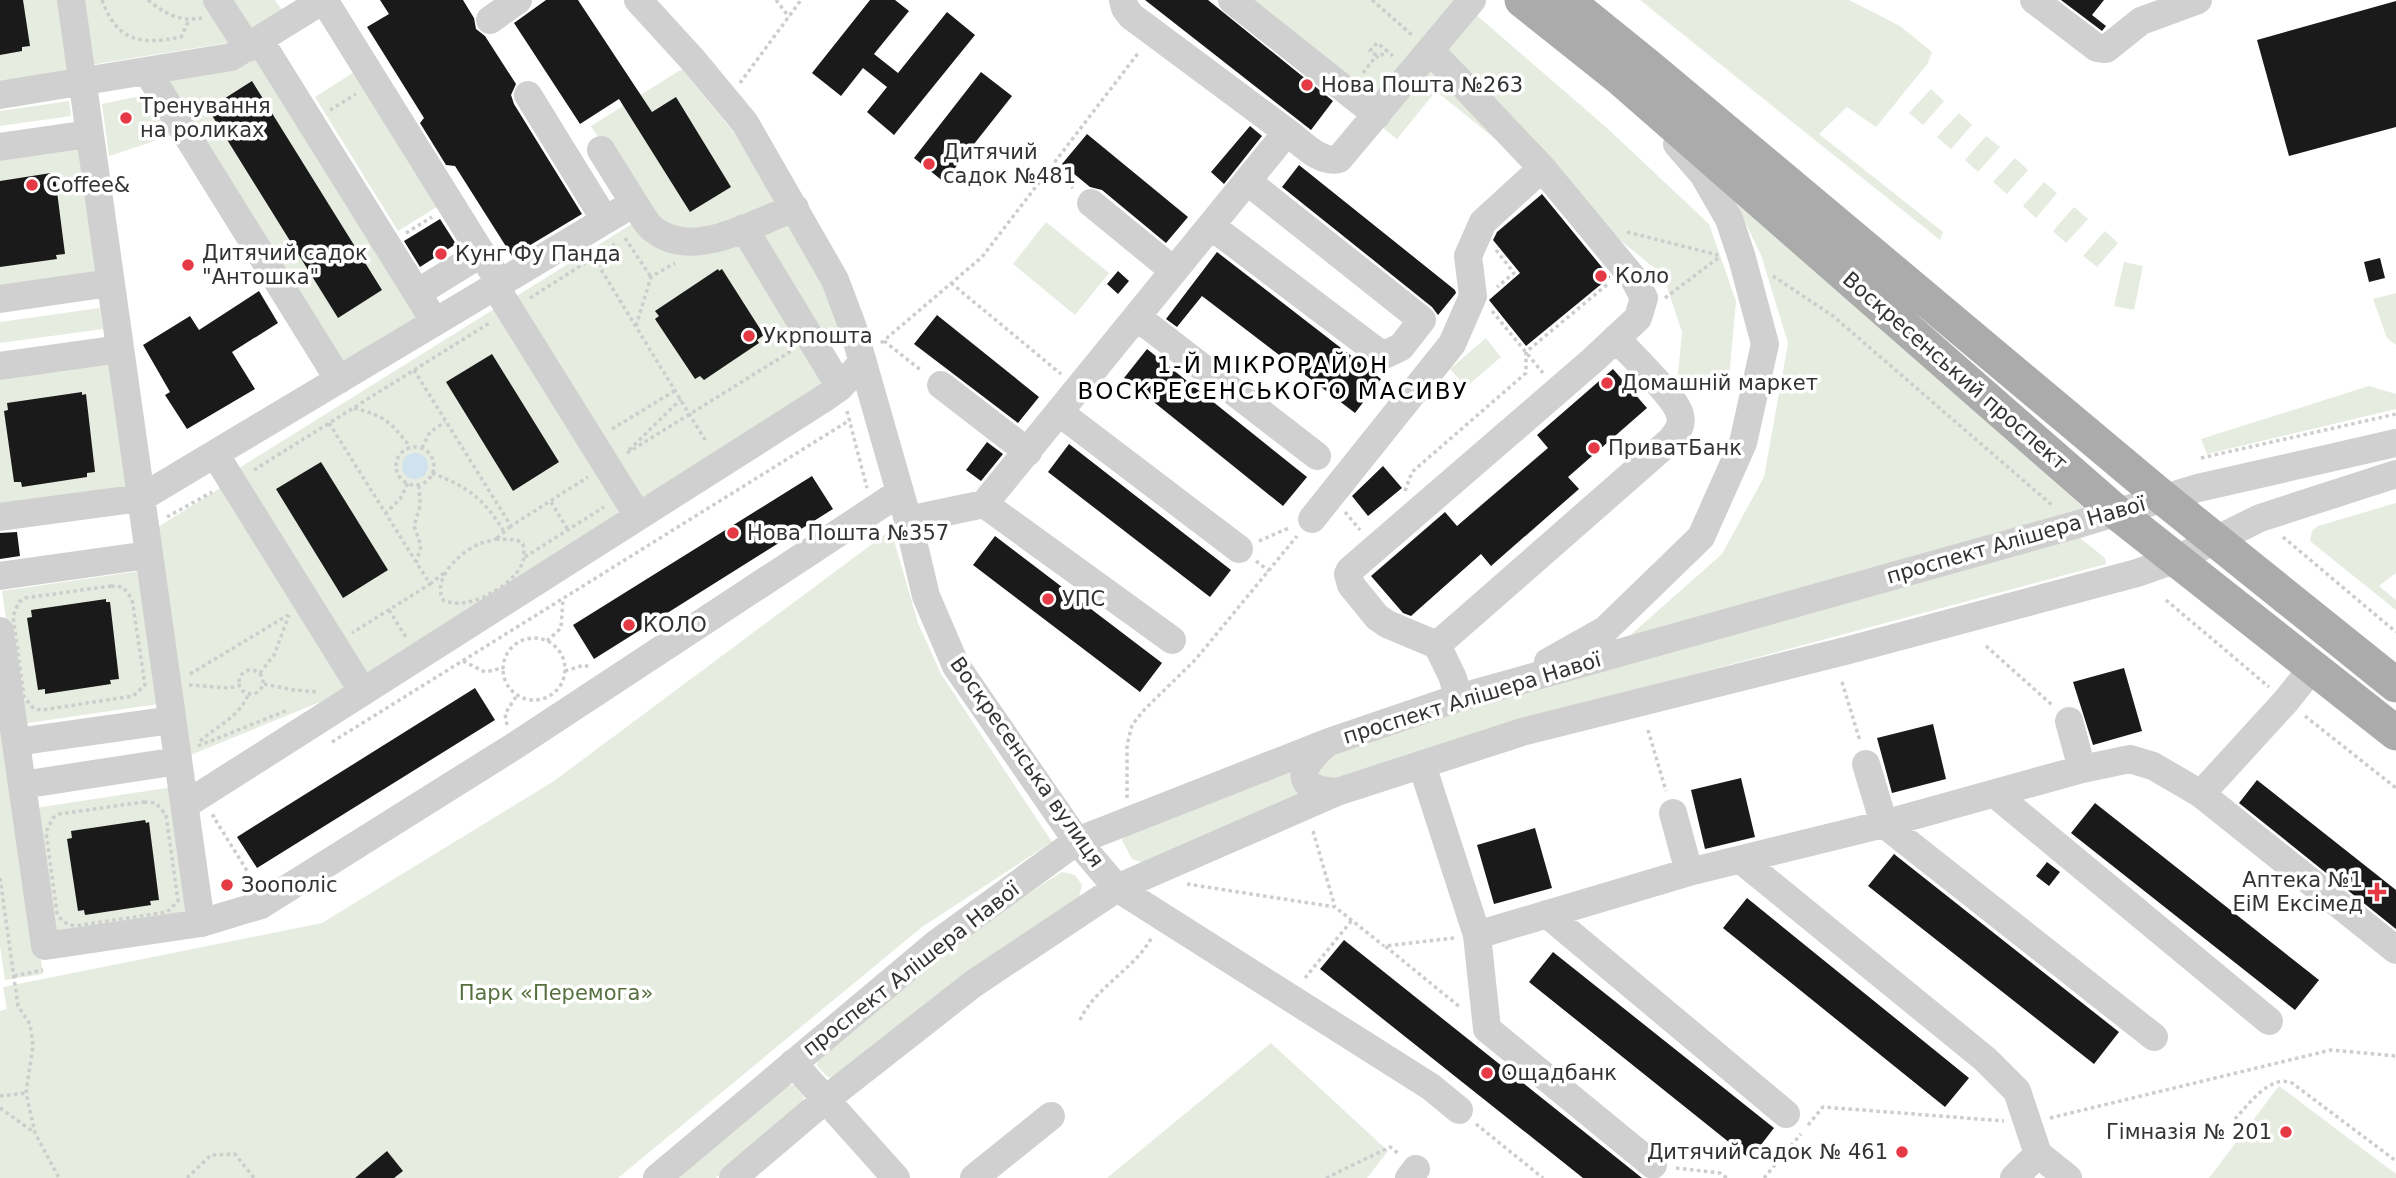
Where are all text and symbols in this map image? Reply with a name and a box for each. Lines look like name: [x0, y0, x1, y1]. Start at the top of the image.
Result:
place label: Нова Пошта №263: [1321, 73, 1523, 97]
marker: Нова Пошта №263: [1299, 77, 1315, 93]
place label: Тренування на роликах: [139, 94, 271, 142]
marker: Тренування на роликах: [118, 110, 134, 126]
place label: Дитячий садок №481: [943, 140, 1076, 188]
marker: Дитячий садок №481: [921, 156, 937, 172]
place label: Coffee&: [46, 173, 130, 197]
marker: Coffee&: [24, 177, 40, 193]
place label: Дитячий садок "Антошка": [202, 241, 368, 289]
place label: Кунг Фу Панда: [455, 242, 621, 266]
marker: Кунг Фу Панда: [433, 246, 449, 262]
marker: Дитячий садок "Антошка": [180, 257, 196, 273]
place label: Коло: [1615, 264, 1669, 288]
street label: Воскресенський проспект: [1838, 267, 2072, 475]
marker: Коло: [1593, 268, 1609, 284]
place label: Укрпошта: [763, 324, 873, 348]
marker: Укрпошта: [741, 328, 757, 344]
district label: 1-Й МІКРОРАЙОН ВОСКРЕСЕНСЬКОГО МАСИВУ: [1078, 351, 1468, 404]
place label: Домашній маркет: [1621, 371, 1818, 395]
marker: Домашній маркет: [1599, 375, 1615, 391]
place label: ПриватБанк: [1608, 436, 1742, 460]
marker: ПриватБанк: [1586, 440, 1602, 456]
street label: проспект Алішера Навої: [1884, 491, 2148, 588]
place label: Нова Пошта №357: [747, 521, 949, 545]
marker: Нова Пошта №357: [725, 525, 741, 541]
place label: УПС: [1062, 587, 1105, 611]
marker: УПС: [1040, 591, 1056, 607]
place label: КОЛО: [643, 613, 707, 637]
marker: КОЛО: [621, 617, 637, 633]
street label: проспект Алішера Навої: [1340, 647, 1604, 749]
street label: Воскресенська вулиця: [945, 652, 1109, 872]
place label: Аптека №1 EiM Ексімед: [2232, 868, 2363, 916]
place label: Зоополіс: [241, 873, 338, 897]
marker: Зоополіс: [219, 877, 235, 893]
street label: проспект Алішера Навої: [798, 877, 1024, 1061]
marker: Аптека №1 EiM Ексімед: [2369, 884, 2385, 900]
park label: Парк «Перемога»: [459, 981, 653, 1005]
place label: Ощадбанк: [1501, 1061, 1617, 1085]
marker: Ощадбанк: [1479, 1065, 1495, 1081]
place label: Гімназія № 201: [2106, 1120, 2272, 1144]
marker: Гімназія № 201: [2278, 1124, 2294, 1140]
place label: Дитячий садок № 461: [1647, 1140, 1888, 1164]
marker: Дитячий садок № 461: [1894, 1144, 1910, 1160]

